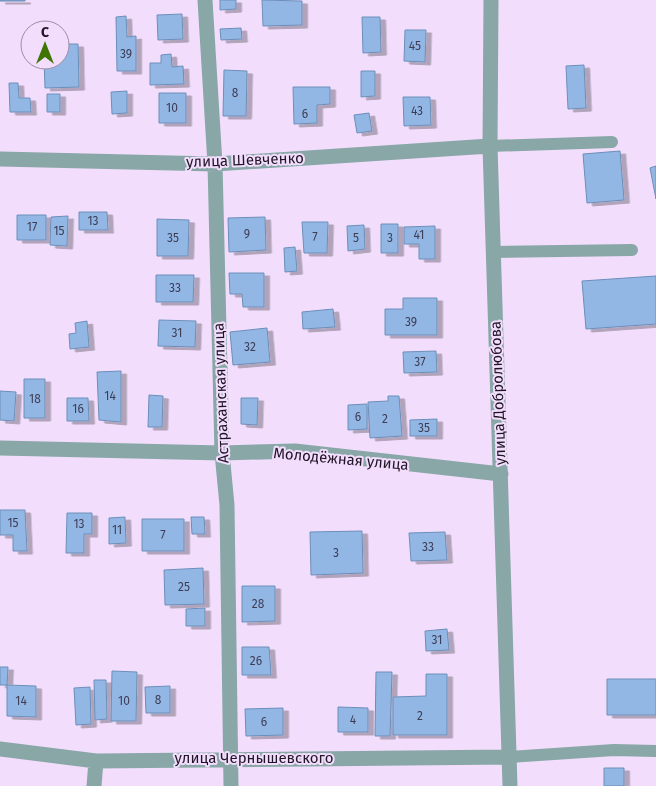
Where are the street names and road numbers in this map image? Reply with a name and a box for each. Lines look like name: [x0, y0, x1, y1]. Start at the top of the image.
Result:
street label: улица Шевченко: [186, 149, 304, 171]
street label: улица Добролюбова: [486, 321, 510, 465]
street label: Астраханская улица: [210, 322, 232, 464]
street label: Молодёжная улица: [273, 444, 409, 474]
street label: улица Чернышевского: [175, 749, 333, 767]

